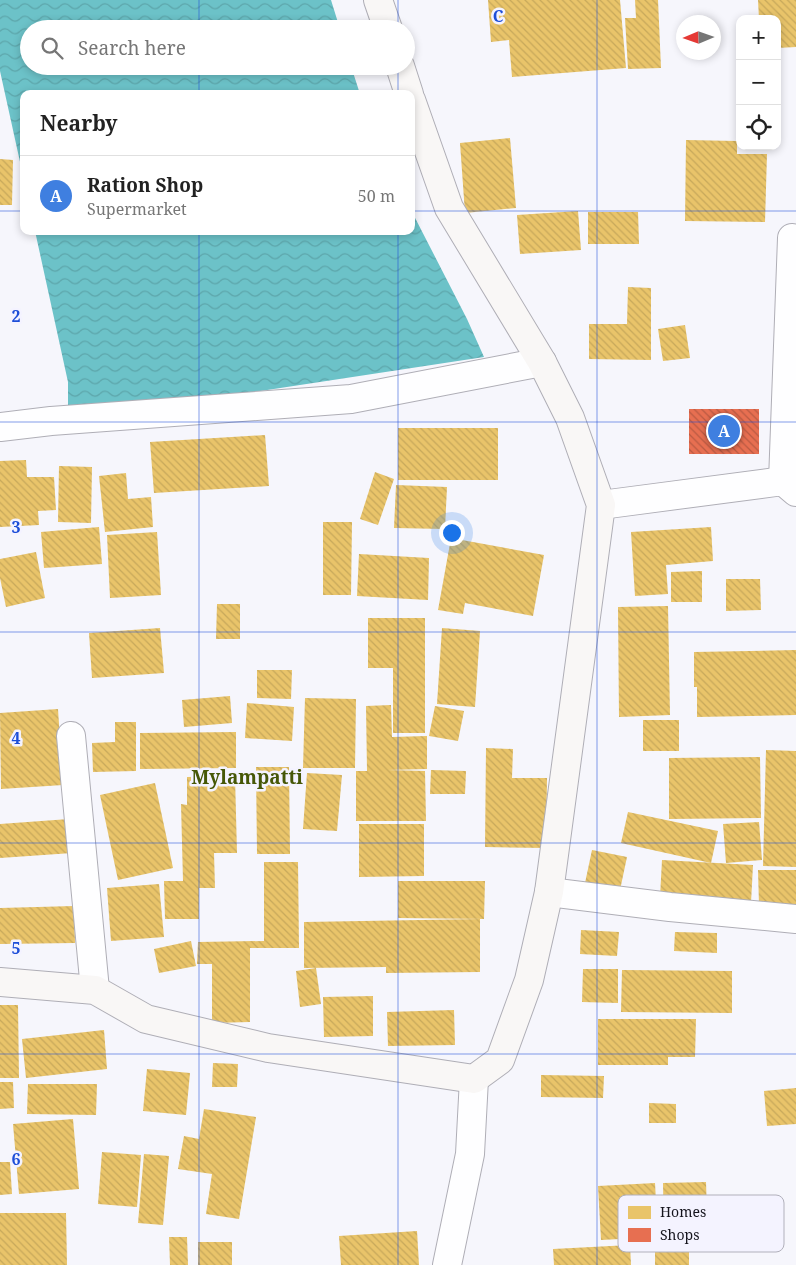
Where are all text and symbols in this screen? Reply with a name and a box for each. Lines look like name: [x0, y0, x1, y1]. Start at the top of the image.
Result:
text: C: [493, 5, 504, 27]
north arrow: [676, 15, 721, 60]
map controls: [736, 15, 781, 150]
button: +: [736, 15, 781, 60]
search box: [20, 20, 415, 75]
icon: search: [38, 34, 66, 62]
text: Search here: [78, 35, 186, 61]
button: −: [736, 60, 781, 105]
button: locate: [736, 105, 781, 150]
text: Nearby: [40, 109, 118, 137]
text: Ration Shop: [87, 172, 203, 198]
text: A: [50, 185, 62, 207]
text: 50 m: [358, 185, 395, 207]
text: Supermarket: [87, 198, 187, 220]
text: 2: [11, 305, 21, 327]
pin: A: [708, 412, 740, 450]
text: 3: [11, 516, 21, 538]
your location: [439, 520, 465, 546]
text: 4: [11, 727, 21, 749]
district label: Mylampatti: [191, 764, 303, 790]
text: 5: [11, 937, 21, 959]
text: 6: [11, 1148, 21, 1170]
legend: [618, 1195, 784, 1252]
text: Homes: [660, 1202, 706, 1221]
text: Shops: [660, 1225, 700, 1244]

